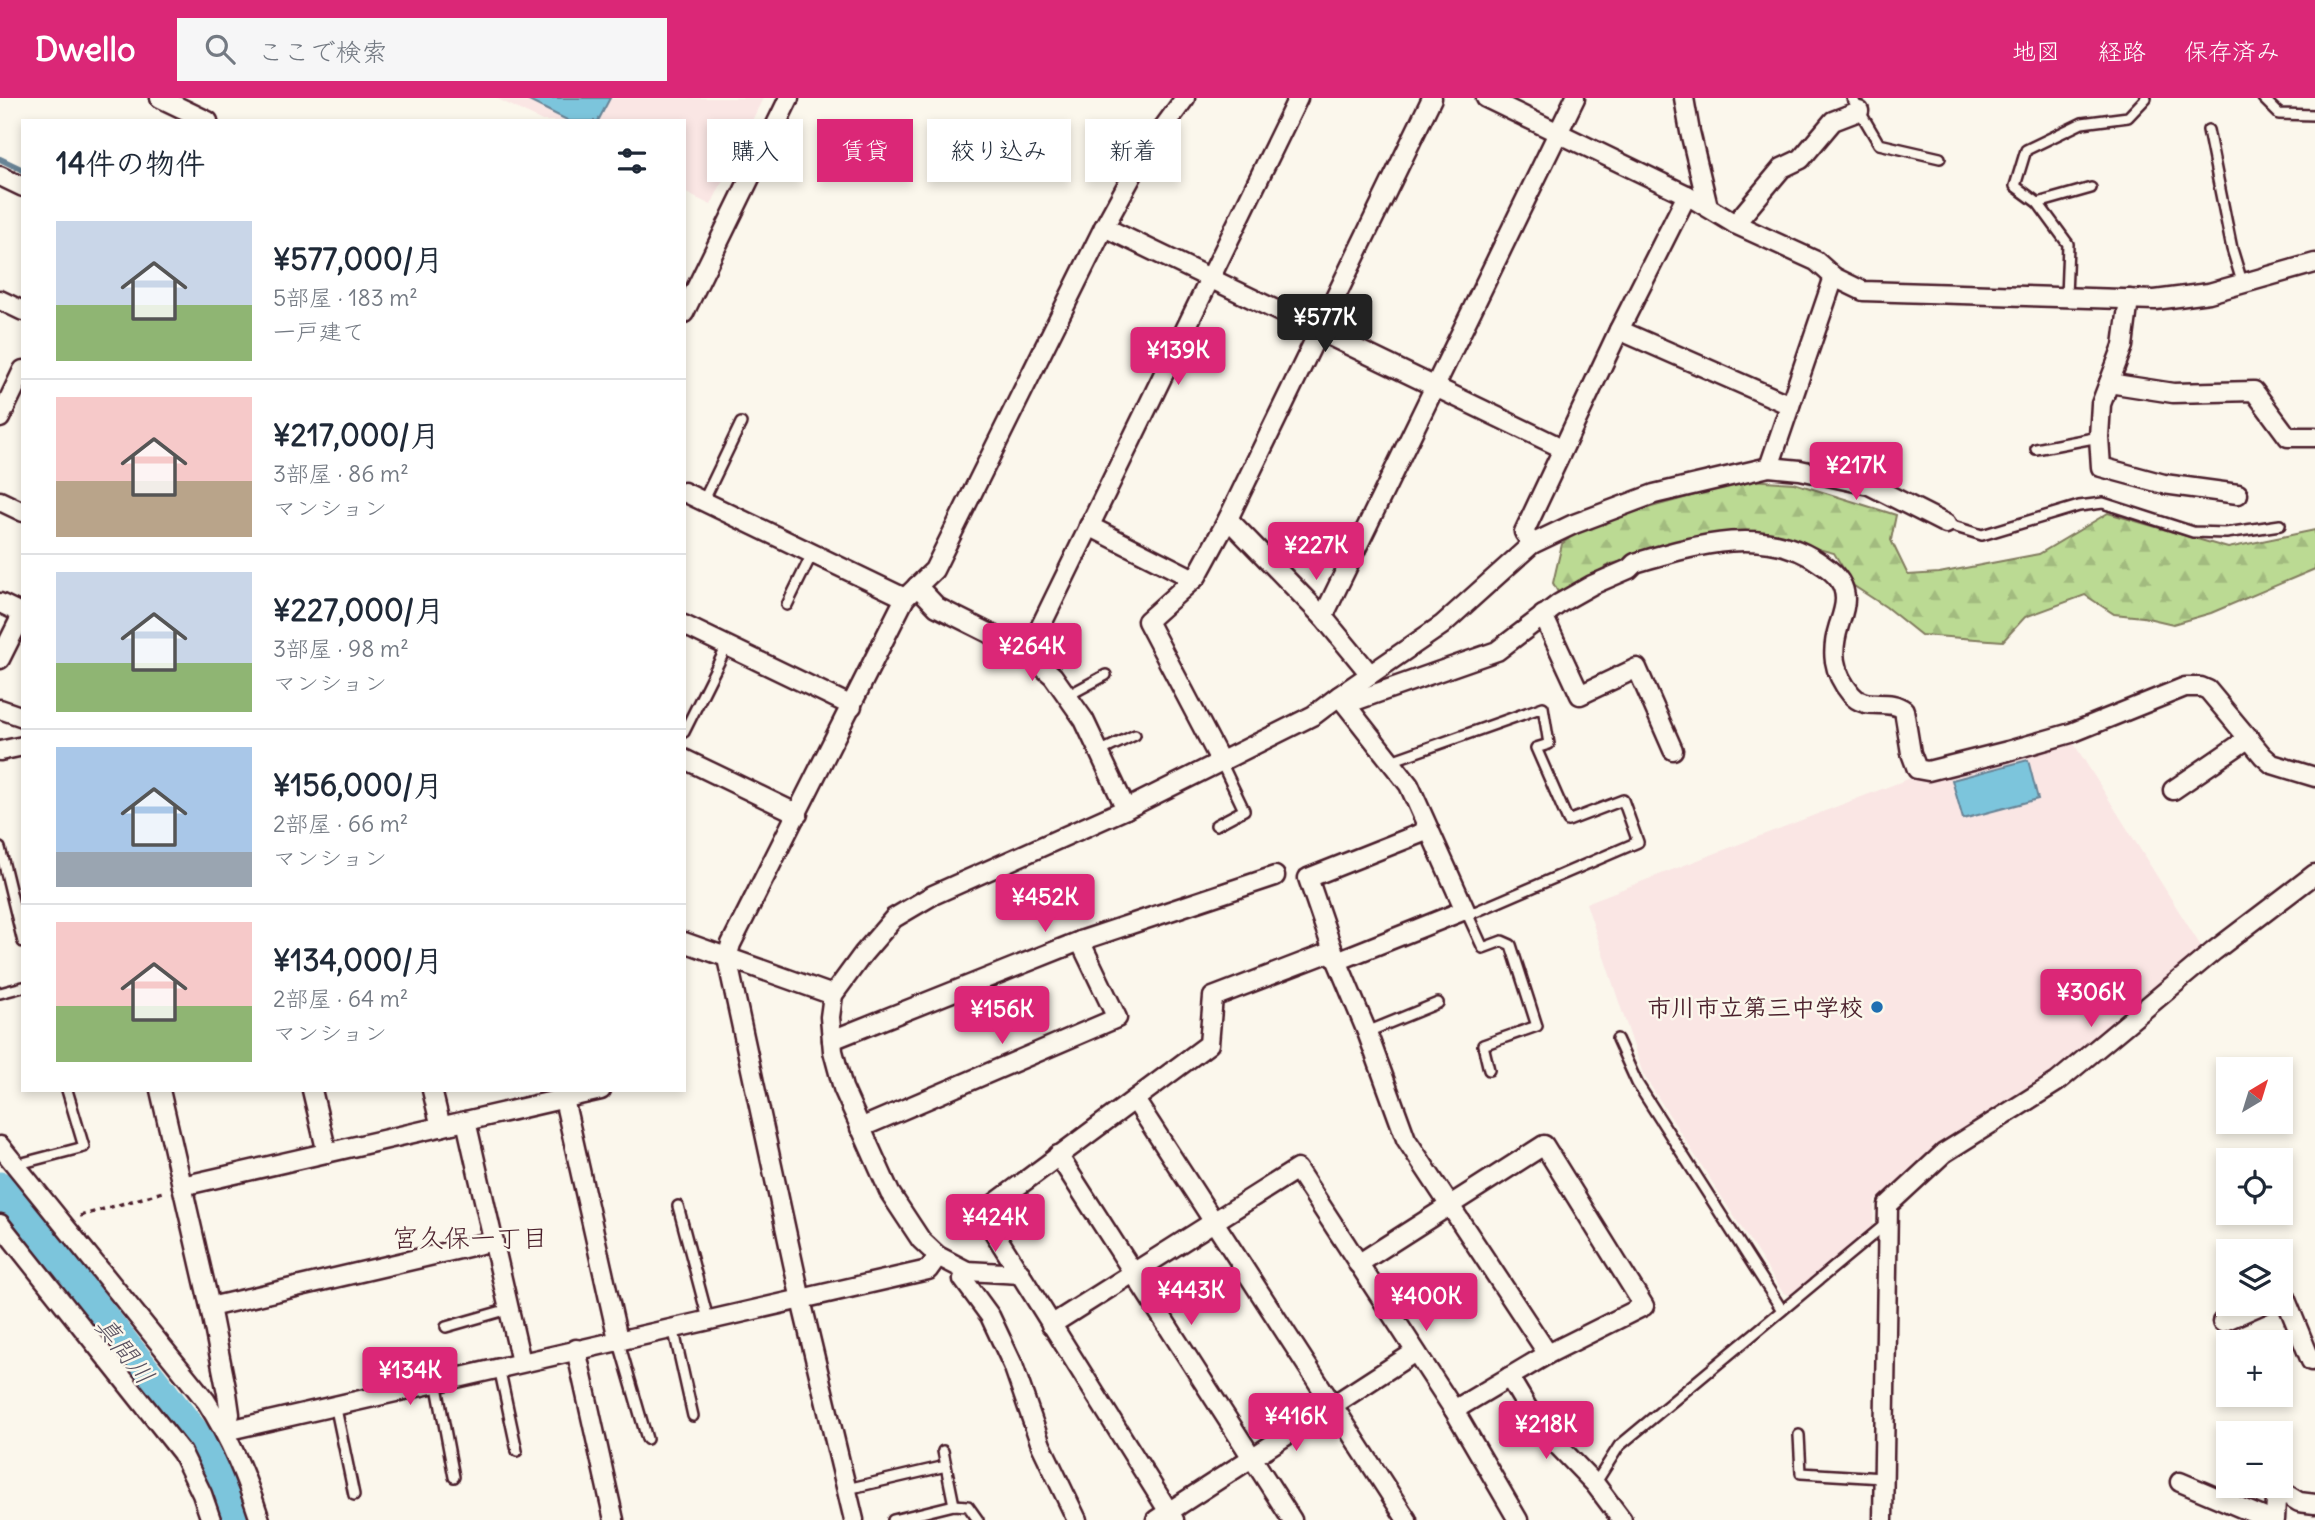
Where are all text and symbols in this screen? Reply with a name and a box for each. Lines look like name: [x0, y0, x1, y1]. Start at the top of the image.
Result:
search box: [177, 18, 667, 81]
text: Dwello: [35, 28, 135, 70]
icon: search: [201, 30, 239, 68]
text: ここで検索: [257, 35, 387, 68]
text: 地図: [2012, 36, 2060, 66]
text: 経路: [2098, 36, 2146, 66]
text: 保存済み: [2184, 36, 2280, 66]
chip: 購入: [707, 119, 803, 182]
chip: 賃貸: [817, 119, 913, 182]
chip: 絞り込み: [927, 119, 1071, 182]
chip: 新着: [1085, 119, 1181, 182]
icon: filters: [613, 142, 651, 180]
text: 14件の物件: [56, 144, 205, 182]
text: ¥577,000/月: [273, 240, 443, 278]
icon: home: [112, 249, 196, 333]
text: 5部屋 · 183 m²: [273, 283, 418, 312]
pin: ¥577K: [1276, 294, 1374, 354]
text: ¥577K: [1293, 302, 1357, 331]
text: 一戸建て: [273, 317, 365, 346]
pin: ¥139K: [1129, 328, 1227, 387]
text: ¥139K: [1146, 335, 1210, 364]
text: ¥217,000/月: [273, 416, 440, 454]
icon: home: [112, 425, 196, 509]
pin: ¥217K: [1807, 442, 1905, 502]
text: ¥217K: [1826, 450, 1886, 479]
text: 3部屋 · 86 m²: [273, 459, 409, 488]
text: マンション: [273, 493, 387, 522]
pin: ¥227K: [1267, 522, 1365, 582]
text: ¥227K: [1284, 530, 1348, 559]
text: ¥227,000/月: [273, 591, 444, 629]
icon: home: [112, 600, 196, 684]
pin: ¥264K: [983, 624, 1081, 683]
text: ¥264K: [999, 631, 1065, 660]
text: 3部屋 · 98 m²: [273, 634, 409, 663]
text: マンション: [273, 668, 387, 697]
text: ¥156,000/月: [273, 766, 443, 804]
icon: home: [112, 775, 196, 859]
text: 2部屋 · 66 m²: [273, 809, 408, 838]
text: マンション: [273, 843, 387, 872]
pin: ¥452K: [996, 874, 1094, 934]
text: ¥452K: [1012, 882, 1078, 911]
text: ¥134,000/月: [273, 941, 443, 979]
icon: home: [112, 950, 196, 1034]
pin: ¥306K: [2042, 970, 2140, 1029]
text: ¥306K: [2056, 977, 2126, 1006]
text: 2部屋 · 64 m²: [273, 984, 408, 1013]
pin: ¥156K: [953, 986, 1051, 1046]
place label: 市川市立第三中学校: [1647, 992, 1863, 1022]
text: ¥156K: [970, 994, 1034, 1023]
marker: 市川市立第三中学校: [1869, 999, 1885, 1015]
text: マンション: [273, 1018, 387, 1047]
north arrow: [2216, 1057, 2292, 1134]
map controls: [2216, 1057, 2293, 1498]
button: locate: [2216, 1148, 2293, 1225]
pin: ¥424K: [946, 1194, 1044, 1254]
text: ¥424K: [962, 1202, 1028, 1231]
district label: 宮久保一丁目: [392, 1221, 548, 1254]
button: layers: [2216, 1239, 2293, 1316]
pin: ¥443K: [1142, 1268, 1240, 1327]
pin: ¥400K: [1377, 1274, 1475, 1333]
text: ¥443K: [1157, 1275, 1225, 1304]
text: ¥400K: [1390, 1281, 1462, 1310]
water label: 真間川: [88, 1309, 162, 1391]
button: +: [2216, 1330, 2293, 1407]
pin: ¥134K: [361, 1348, 459, 1407]
text: ¥134K: [378, 1355, 442, 1384]
pin: ¥416K: [1247, 1394, 1345, 1453]
text: ¥416K: [1264, 1401, 1328, 1430]
pin: ¥218K: [1497, 1402, 1595, 1461]
text: ¥218K: [1515, 1409, 1577, 1438]
button: −: [2216, 1421, 2293, 1498]

